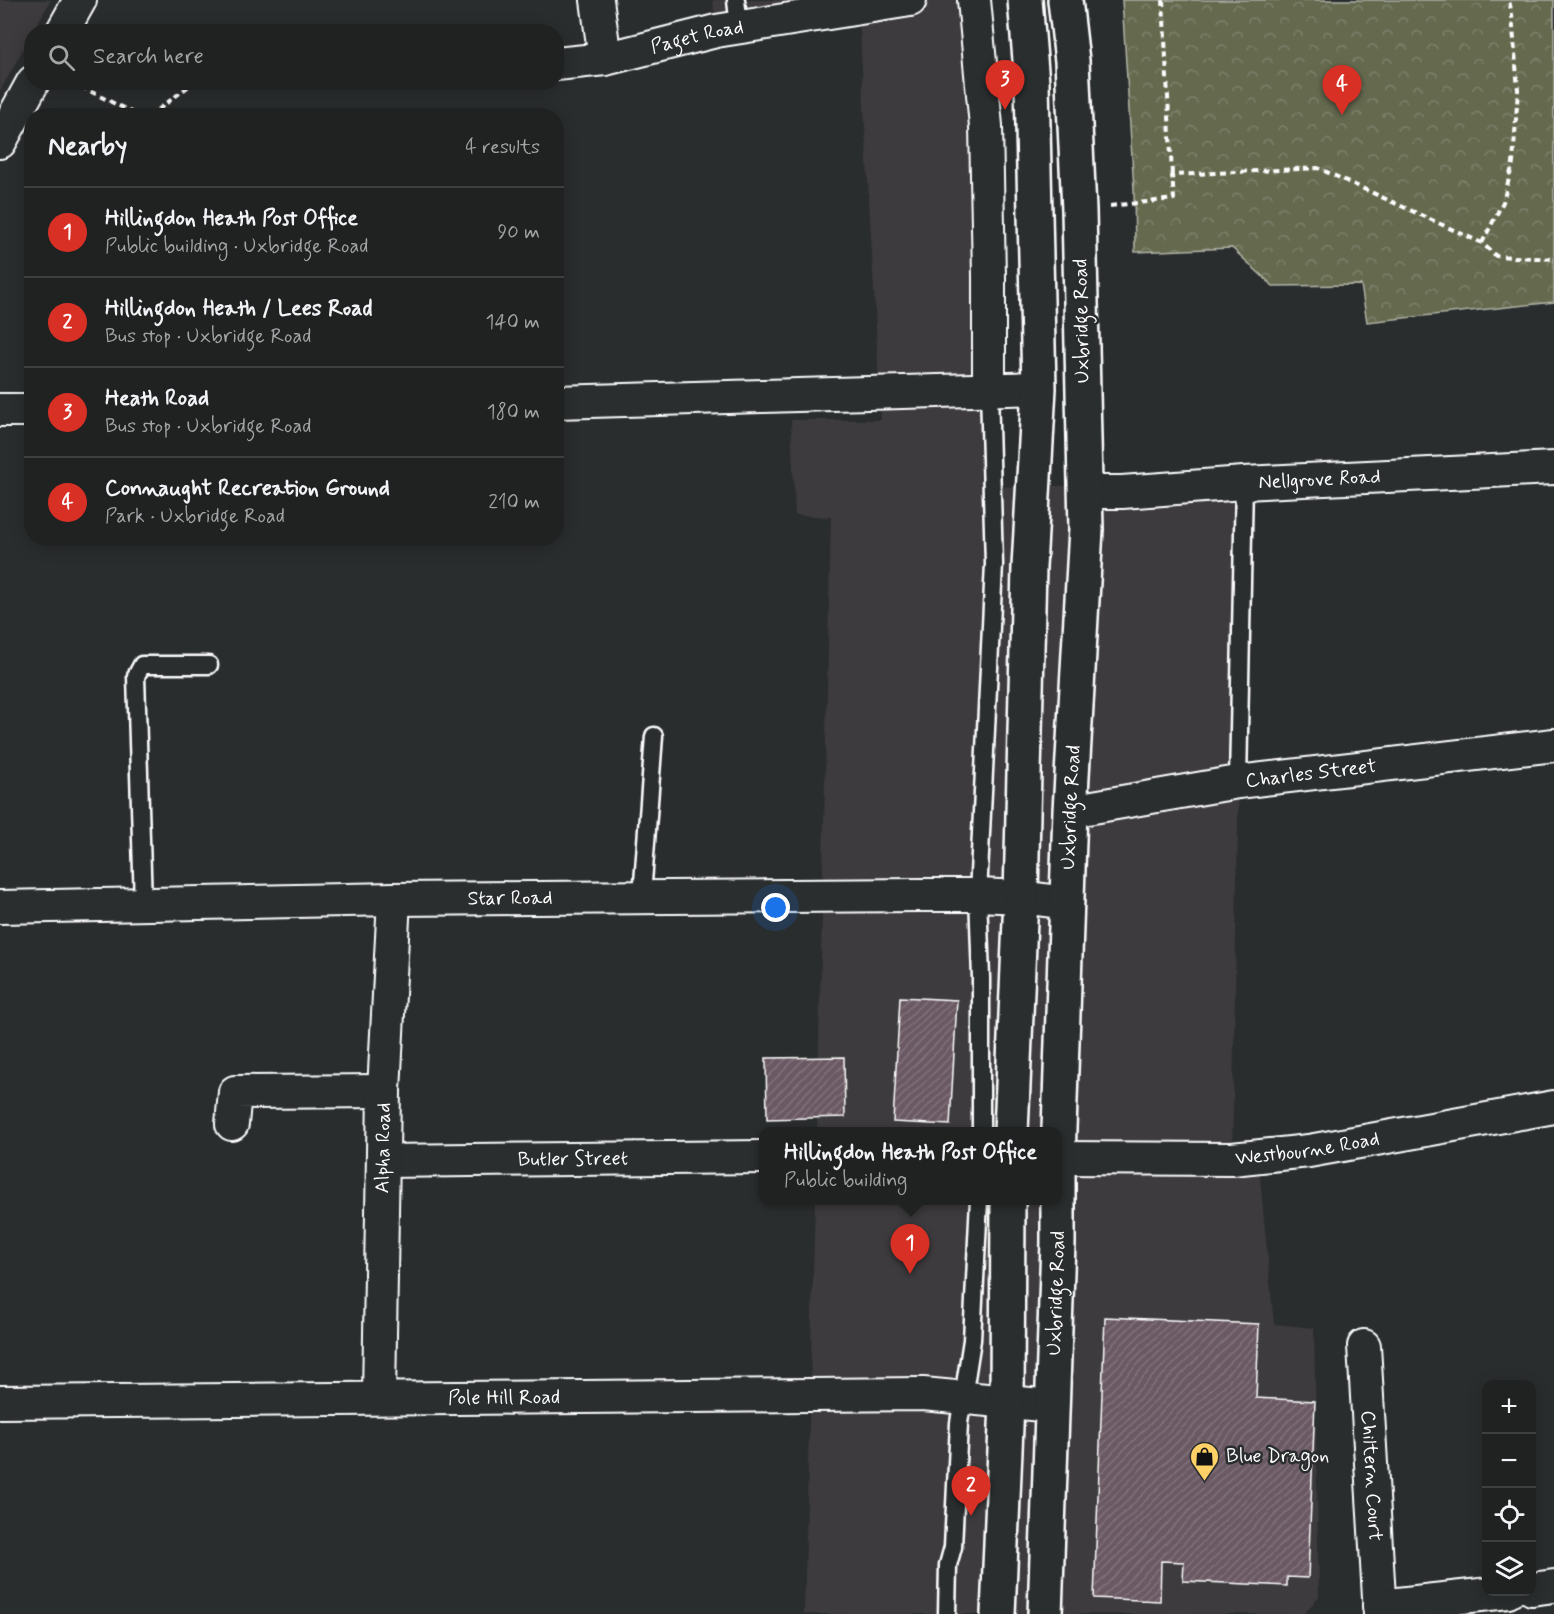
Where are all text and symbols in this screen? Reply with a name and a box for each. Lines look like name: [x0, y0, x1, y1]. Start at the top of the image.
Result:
street label: Paget Road: [648, 13, 745, 60]
search box: [24, 24, 564, 90]
icon: search: [45, 41, 78, 74]
text: Search here: [93, 43, 204, 71]
pin: 3: [986, 60, 1024, 110]
pin: 4: [1322, 66, 1362, 115]
text: Nearby: [48, 130, 127, 164]
text: 4 results: [465, 134, 540, 161]
text: Hillingdon Heath Post Office: [105, 205, 358, 233]
text: 1: [63, 219, 72, 246]
text: 90 m: [497, 219, 540, 246]
text: Public building · Uxbridge Road: [105, 233, 368, 260]
street label: Uxbridge Road: [1067, 258, 1099, 384]
text: Hillingdon Heath / Lees Road: [105, 295, 373, 323]
text: 2: [63, 309, 72, 336]
text: 140 m: [486, 309, 540, 336]
text: Bus stop · Uxbridge Road: [105, 323, 311, 350]
text: Heath Road: [105, 385, 209, 413]
text: 3: [63, 399, 72, 426]
text: 180 m: [487, 399, 540, 426]
text: Bus stop · Uxbridge Road: [105, 413, 311, 440]
street label: Nellgrove Road: [1258, 463, 1381, 496]
text: Connaught Recreation Ground: [105, 475, 390, 503]
text: 4: [62, 489, 73, 516]
text: 210 m: [488, 489, 540, 516]
text: Park · Uxbridge Road: [105, 503, 285, 530]
street label: Uxbridge Road: [1054, 744, 1087, 870]
street label: Charles Street: [1244, 752, 1378, 795]
street label: Star Road: [467, 884, 553, 912]
your location: [761, 893, 790, 922]
street label: Alpha Road: [369, 1102, 397, 1194]
street label: Westbourne Road: [1234, 1125, 1381, 1172]
popup: [759, 1127, 1062, 1205]
text: Hillingdon Heath Post Office: [784, 1139, 1037, 1167]
street label: Butler Street: [518, 1145, 628, 1173]
text: Public building: [784, 1167, 907, 1194]
pin: 1: [890, 1224, 930, 1274]
street label: Uxbridge Road: [1041, 1231, 1072, 1356]
map controls: [1482, 1380, 1536, 1596]
button: +: [1482, 1380, 1536, 1434]
street label: Pole Hill Road: [448, 1384, 560, 1412]
street label: Chiltern Court: [1354, 1410, 1389, 1542]
button: −: [1482, 1434, 1536, 1488]
shop icon: Blue Dragon: [1189, 1440, 1221, 1482]
place label: Blue Dragon: [1226, 1443, 1329, 1471]
pin: 2: [952, 1466, 990, 1516]
button: locate: [1482, 1488, 1536, 1542]
button: layers: [1482, 1542, 1536, 1596]

